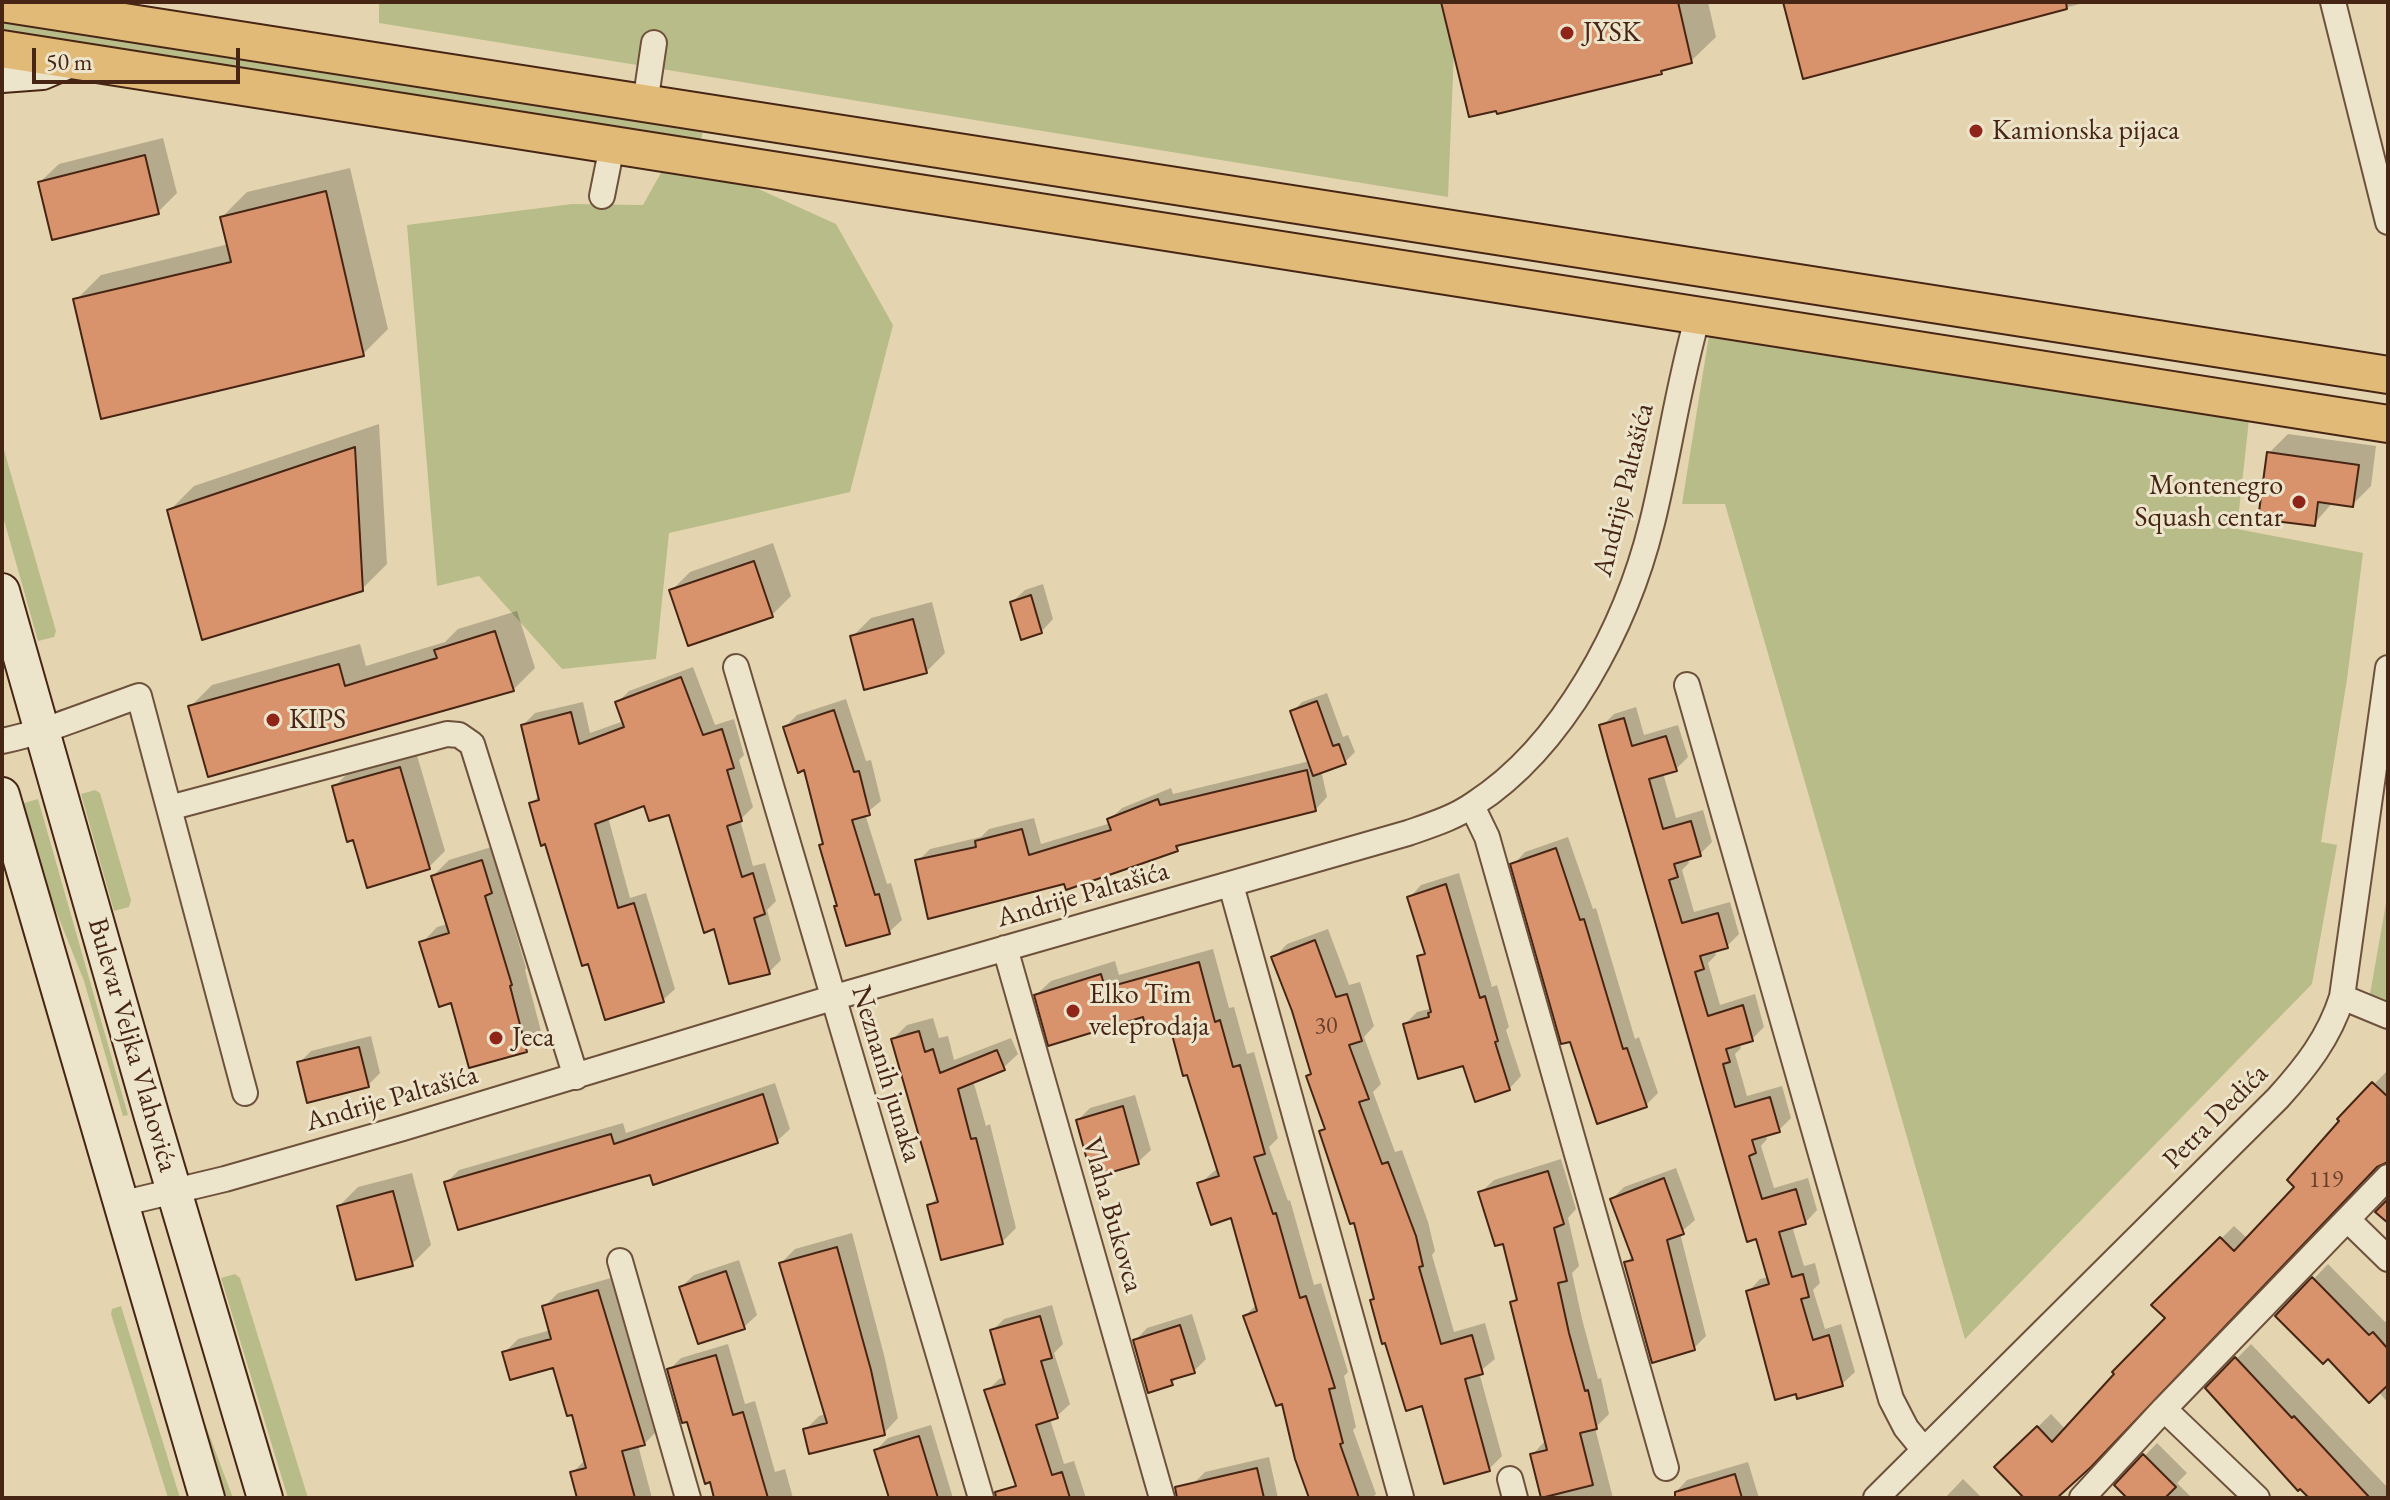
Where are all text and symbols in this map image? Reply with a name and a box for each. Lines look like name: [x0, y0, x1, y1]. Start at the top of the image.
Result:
place label: JYSK: [1583, 16, 1641, 50]
marker: JYSK: [1558, 24, 1576, 42]
scale bar: [36, 32, 244, 82]
text: 50 m: [46, 46, 93, 77]
place label: Kamionska pijaca: [1992, 114, 2180, 148]
marker: Kamionska pijaca: [1967, 122, 1985, 140]
street label: Andrije Paltašića: [1586, 400, 1662, 580]
place label: Montenegro Squash centar: [2135, 469, 2283, 535]
marker: Montenegro Squash centar: [2290, 493, 2308, 511]
place label: KIPS: [289, 703, 346, 737]
marker: KIPS: [264, 711, 282, 729]
street label: Andrije Paltašića: [993, 854, 1173, 936]
street label: Bulevar Veljka Vlahovića: [80, 914, 184, 1176]
place label: Elko Tim veleprodaja: [1089, 978, 1209, 1044]
street label: Neznanih junaka: [843, 982, 929, 1166]
marker: Elko Tim veleprodaja: [1064, 1002, 1082, 1020]
house number: 30: [1314, 1012, 1338, 1040]
place label: Jeca: [512, 1021, 554, 1055]
marker: Jeca: [487, 1029, 505, 1047]
street label: Petra Dedića: [2156, 1057, 2276, 1177]
street label: Andrije Paltašića: [302, 1058, 482, 1140]
street label: Vlaha Bukovca: [1074, 1134, 1150, 1296]
house number: 119: [2309, 1166, 2343, 1194]

